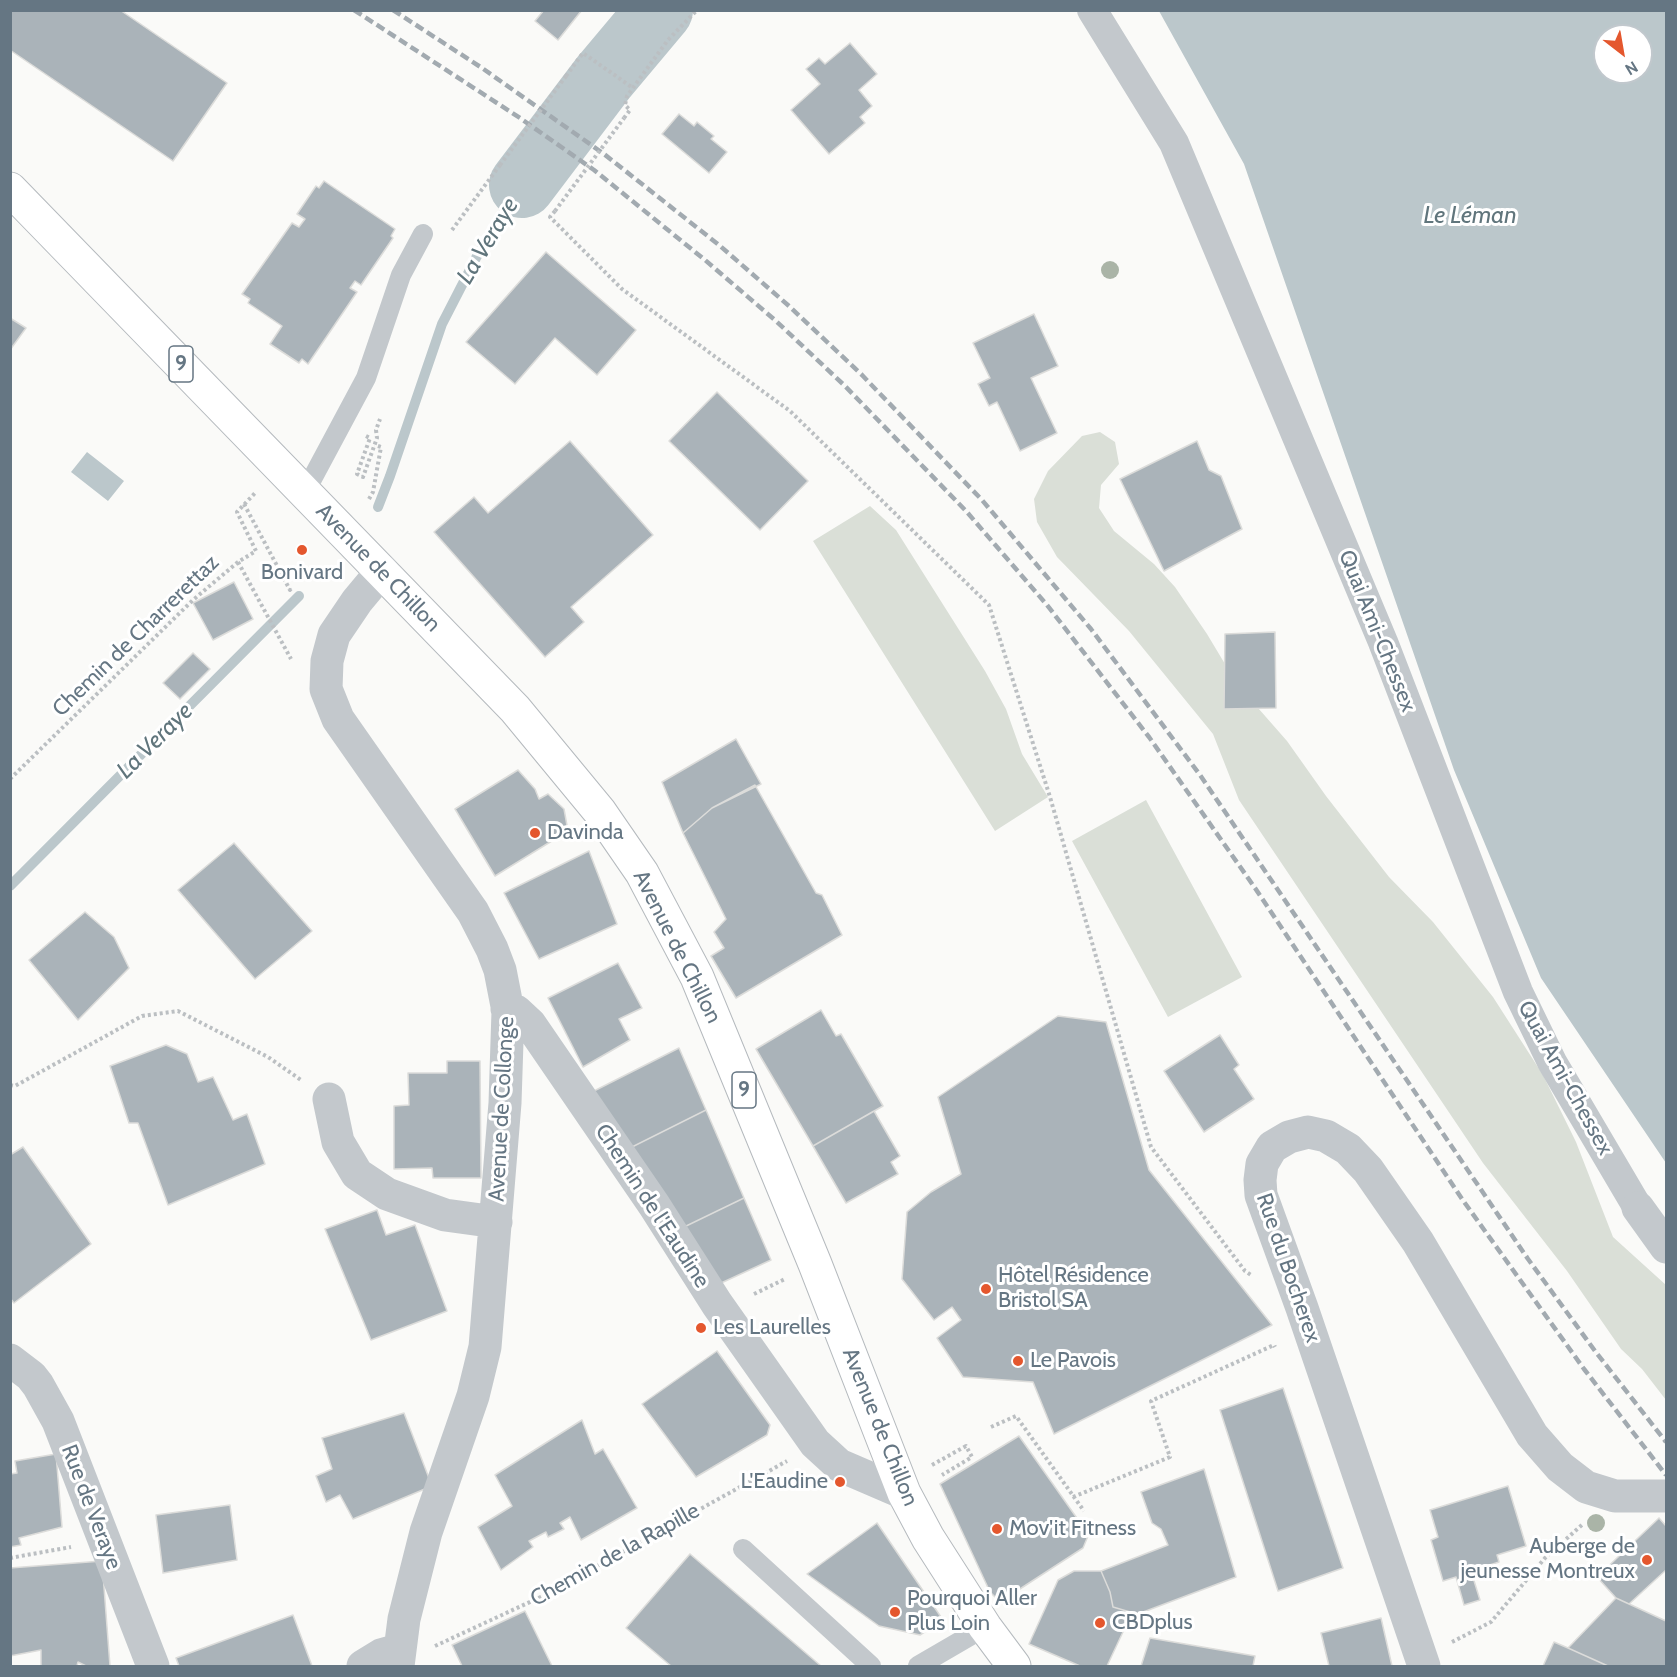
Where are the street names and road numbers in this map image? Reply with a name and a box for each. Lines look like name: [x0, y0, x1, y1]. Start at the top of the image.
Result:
road number: 9: [169, 346, 193, 382]
street label: Avenue de Chillon: [310, 498, 446, 638]
street label: Quai Ami-Chessex: [1333, 546, 1421, 716]
street label: Chemin de Charrerettaz: [47, 550, 225, 722]
street label: Avenue de Chillon: [627, 866, 727, 1028]
street label: Quai Ami-Chessex: [1512, 996, 1618, 1160]
street label: Avenue de Collonge: [484, 1016, 520, 1202]
road number: 9: [732, 1072, 756, 1108]
street label: Chemin de l'Eaudine: [589, 1119, 715, 1293]
street label: Rue du Bocherex: [1250, 1190, 1326, 1346]
street label: Avenue de Chillon: [836, 1344, 924, 1510]
street label: Rue de Veraye: [55, 1441, 127, 1573]
street label: Chemin de la Rapille: [526, 1498, 704, 1612]

